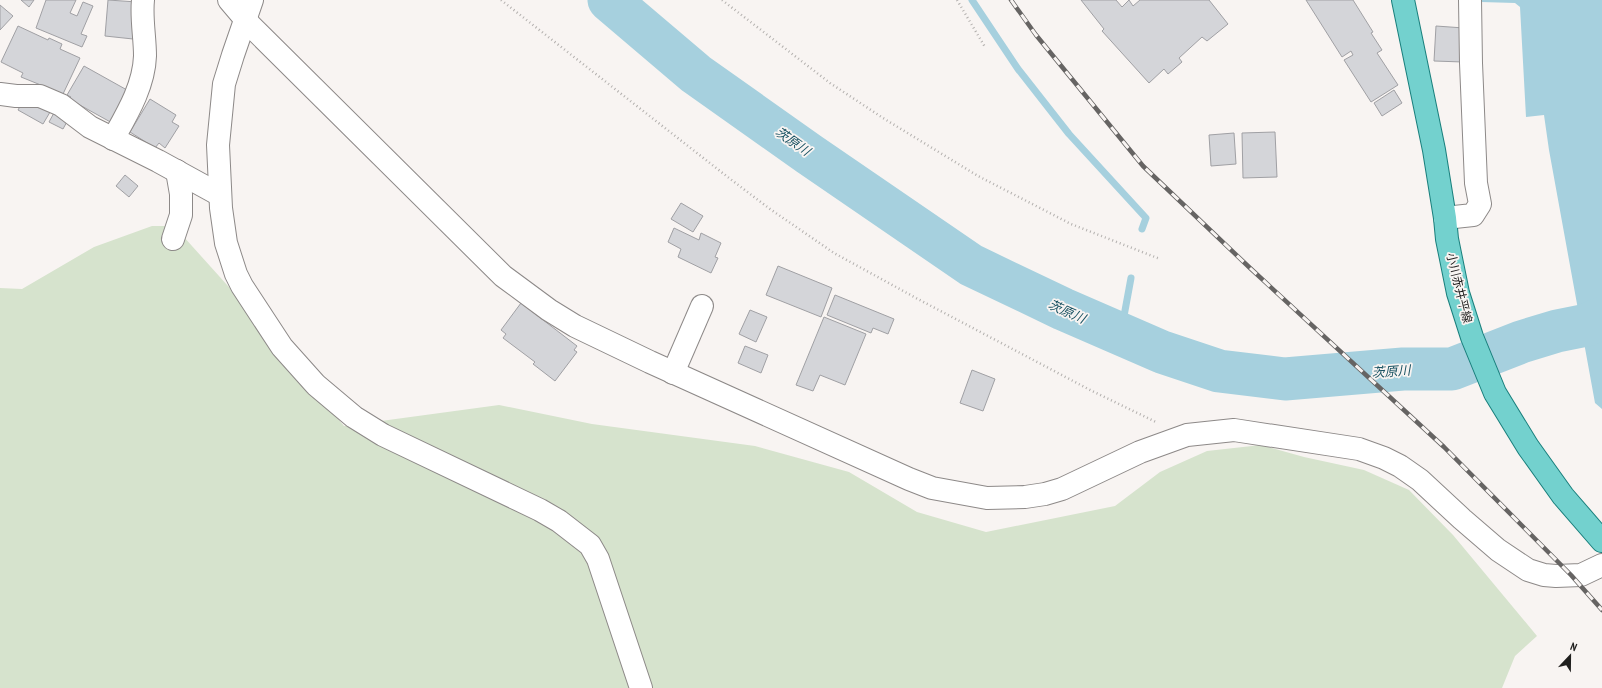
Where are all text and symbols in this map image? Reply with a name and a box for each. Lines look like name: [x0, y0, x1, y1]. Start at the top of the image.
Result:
water label: 茨原川: [772, 123, 815, 161]
street label: 小川赤井平線: [1443, 251, 1475, 325]
water label: 茨原川: [1046, 296, 1090, 328]
water label: 茨原川: [1371, 362, 1413, 381]
north arrow: [1550, 636, 1590, 676]
text: N: [1568, 639, 1579, 654]

